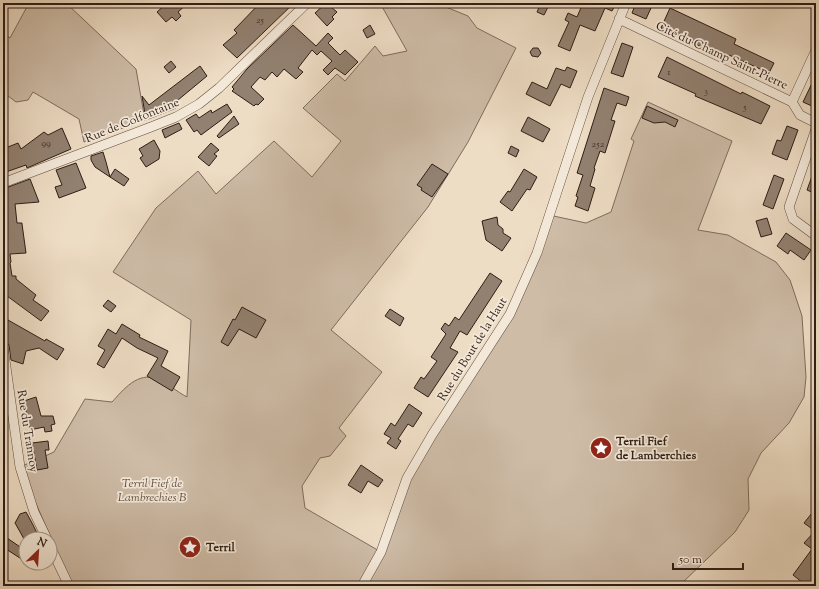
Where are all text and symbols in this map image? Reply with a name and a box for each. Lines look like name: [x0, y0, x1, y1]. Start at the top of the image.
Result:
house number: 25: [256, 13, 265, 28]
street label: Cité du Champ Saint-Pierre: [653, 17, 791, 95]
house number: 1: [667, 65, 671, 80]
house number: 3: [704, 84, 708, 99]
street label: Rue de Colfontaine: [82, 94, 183, 148]
house number: 5: [742, 100, 747, 115]
house number: 99: [41, 136, 51, 151]
house number: 252: [592, 137, 605, 152]
street label: Rue du Bout de la Haut: [434, 294, 512, 405]
street label: Rue du Trannoy: [12, 389, 42, 474]
place label: Terril Fief de Lamberchies: [615, 433, 696, 465]
place icon: Terril Fief de Lamberchies: [588, 435, 614, 461]
park label: Terril Fief de Lambrechies B: [118, 475, 186, 507]
north arrow: [18, 531, 58, 571]
text: N: [34, 533, 49, 552]
place icon: Terril: [177, 534, 203, 560]
place label: Terril: [205, 539, 235, 557]
scale bar: [673, 545, 743, 571]
text: 50 m: [678, 551, 702, 569]

